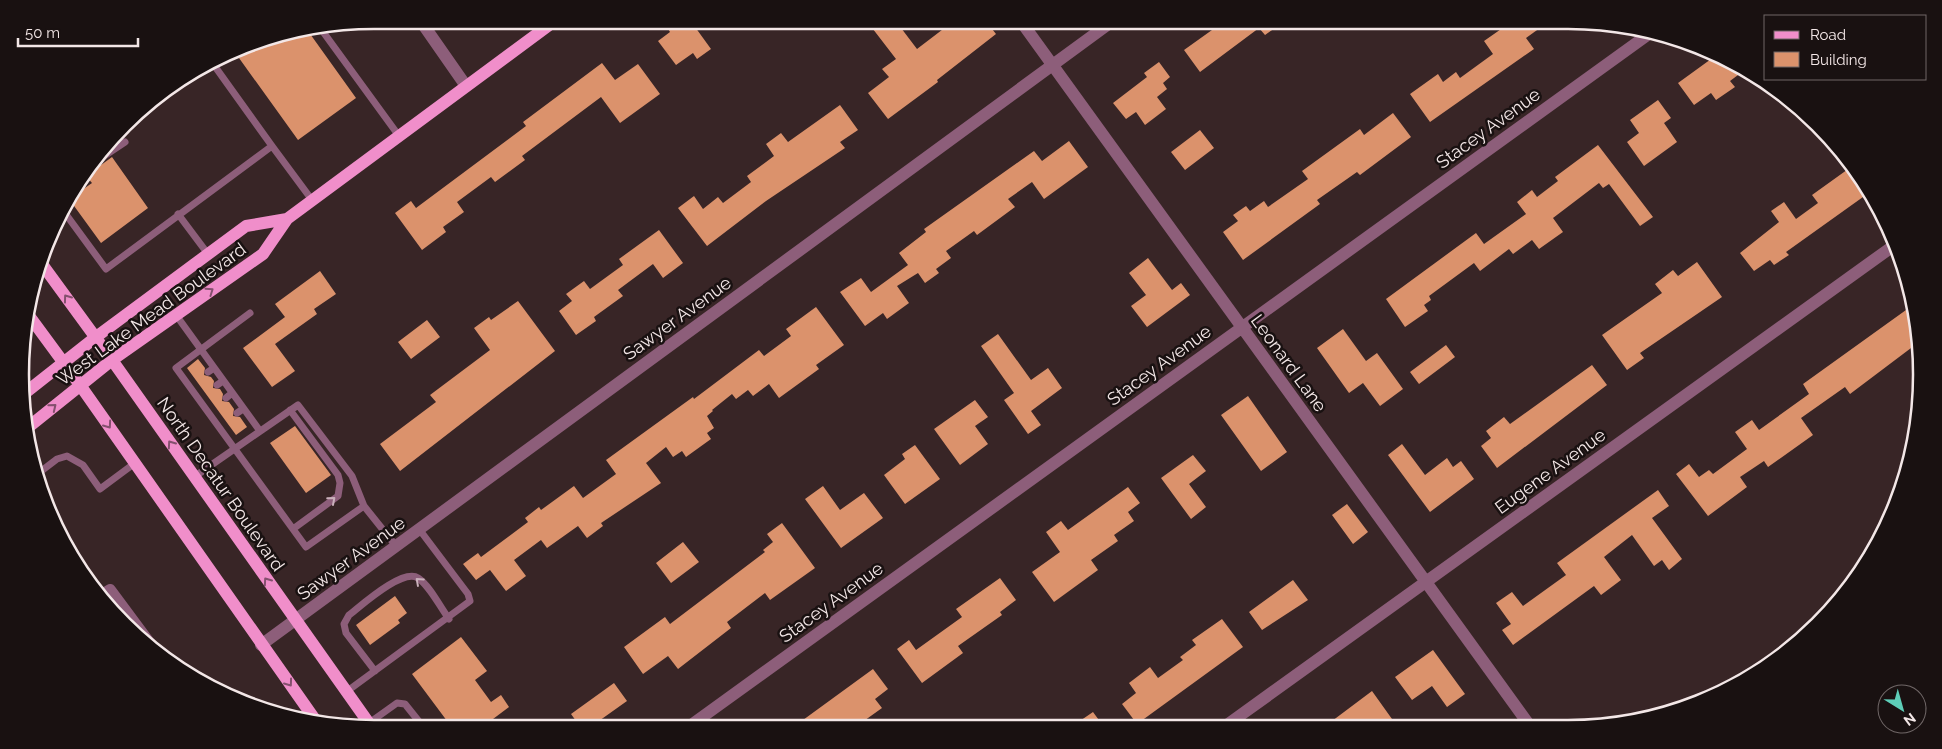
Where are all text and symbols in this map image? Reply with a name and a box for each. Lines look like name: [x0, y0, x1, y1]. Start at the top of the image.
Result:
scale bar: [18, 15, 138, 47]
legend: [1764, 15, 1927, 80]
text: 50 m: [25, 24, 60, 42]
text: Road: [1810, 26, 1846, 44]
text: Building: [1810, 51, 1867, 69]
street label: Stacey Avenue: [1432, 83, 1544, 173]
street label: West Lake Mead Boulevard: [52, 238, 250, 390]
street label: Sawyer Avenue: [619, 272, 735, 364]
one-way arrow: [204, 288, 213, 297]
one-way arrow: [64, 294, 73, 304]
street label: Leonard Lane: [1247, 310, 1332, 416]
street label: Stacey Avenue: [1103, 320, 1215, 410]
street label: North Decatur Boulevard: [153, 393, 289, 575]
one-way arrow: [47, 404, 56, 412]
one-way arrow: [102, 419, 111, 429]
street label: Eugene Avenue: [1491, 424, 1610, 518]
one-way arrow: [168, 440, 177, 450]
one-way arrow: [326, 496, 335, 505]
street label: Sawyer Avenue: [293, 512, 409, 604]
street label: Stacey Avenue: [775, 557, 887, 647]
one-way arrow: [264, 577, 273, 587]
one-way arrow: [416, 577, 425, 586]
one-way arrow: [283, 677, 292, 687]
north arrow: [1877, 684, 1927, 734]
text: N: [1901, 710, 1919, 729]

